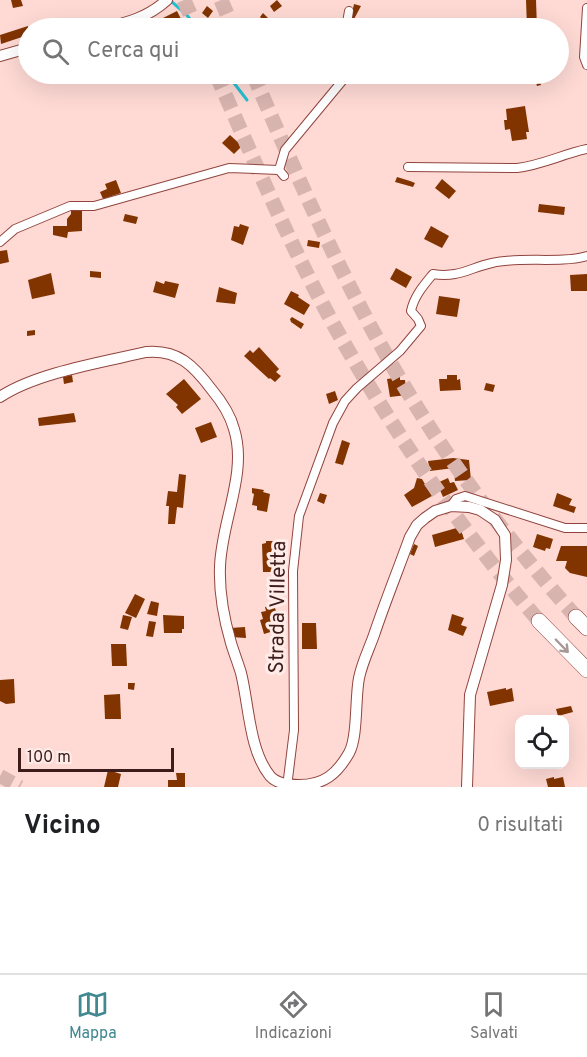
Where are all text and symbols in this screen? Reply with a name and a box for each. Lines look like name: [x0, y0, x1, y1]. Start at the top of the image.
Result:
search box: [18, 18, 569, 84]
icon: search: [39, 35, 72, 68]
text: Cerca qui: [87, 38, 179, 65]
street label: Strada Villetta: [264, 540, 293, 674]
one-way arrow: [555, 638, 570, 653]
map controls: [515, 715, 569, 769]
button: locate: [515, 715, 569, 769]
scale bar: [18, 745, 174, 772]
text: 100 m: [27, 748, 71, 768]
text: Vicino: [24, 810, 101, 843]
text: 0 risultati: [477, 813, 563, 839]
tab: Mappa: [69, 988, 117, 1044]
tab: Indicazioni: [255, 988, 332, 1044]
tab: Salvati: [470, 988, 518, 1044]

